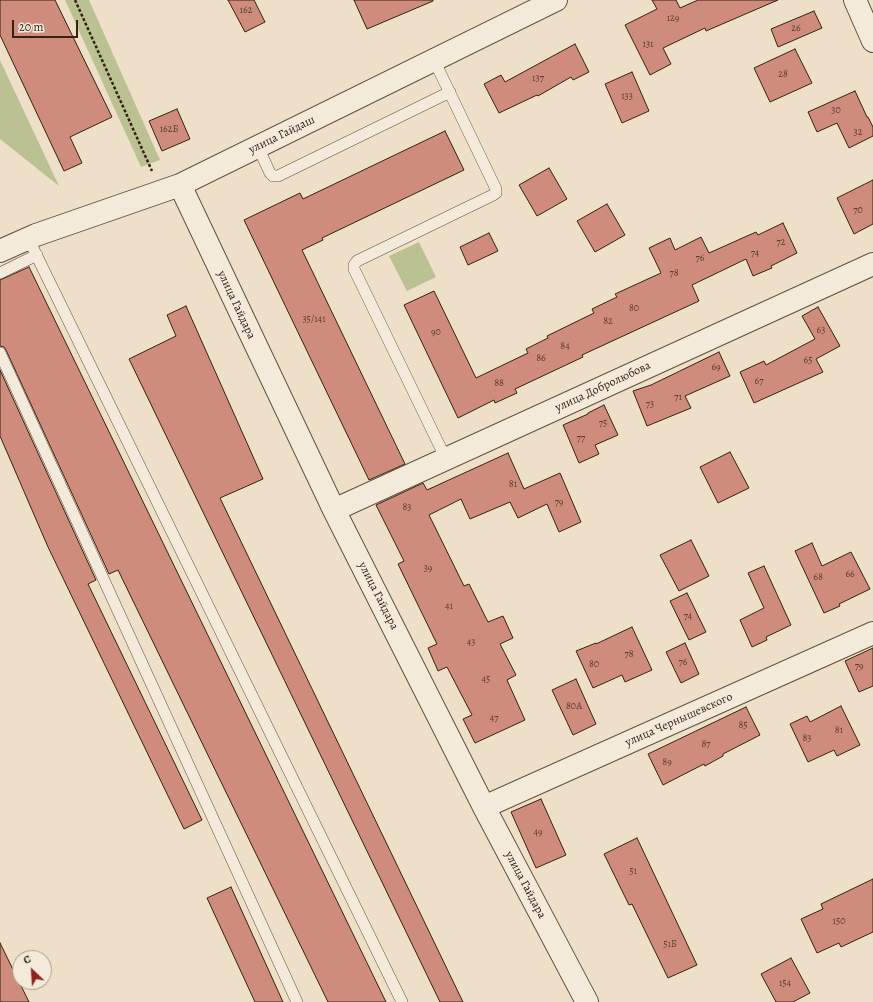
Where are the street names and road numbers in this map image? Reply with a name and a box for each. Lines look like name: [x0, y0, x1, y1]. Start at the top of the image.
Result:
street label: улица Гайдаш: [246, 113, 318, 157]
street label: улица Гайдара: [214, 268, 258, 342]
street label: улица Добролюбова: [553, 359, 653, 415]
street label: улица Гайдара: [355, 560, 401, 632]
street label: улица Чернышевского: [623, 690, 735, 750]
street label: улица Гайдара: [501, 849, 549, 921]

